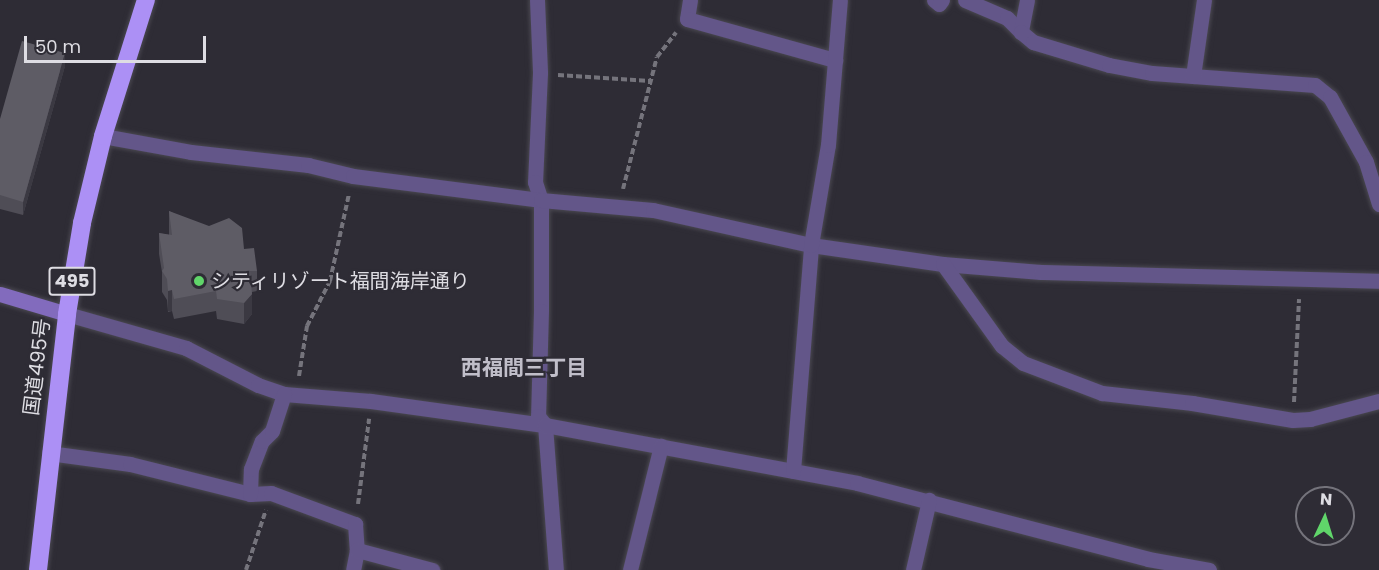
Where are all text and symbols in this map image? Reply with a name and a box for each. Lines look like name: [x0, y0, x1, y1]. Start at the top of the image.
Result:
scale bar: [27, 24, 208, 62]
text: 50 m: [35, 34, 81, 59]
road number: 495: [48, 266, 96, 296]
place label: シティリゾート福間海岸通り: [211, 269, 471, 293]
marker: シティリゾート福間海岸通り: [192, 274, 206, 288]
street label: 国道495号: [19, 317, 55, 417]
district label: 西福間三丁目: [461, 355, 587, 381]
north arrow: [1295, 486, 1355, 546]
text: N: [1319, 488, 1333, 511]

